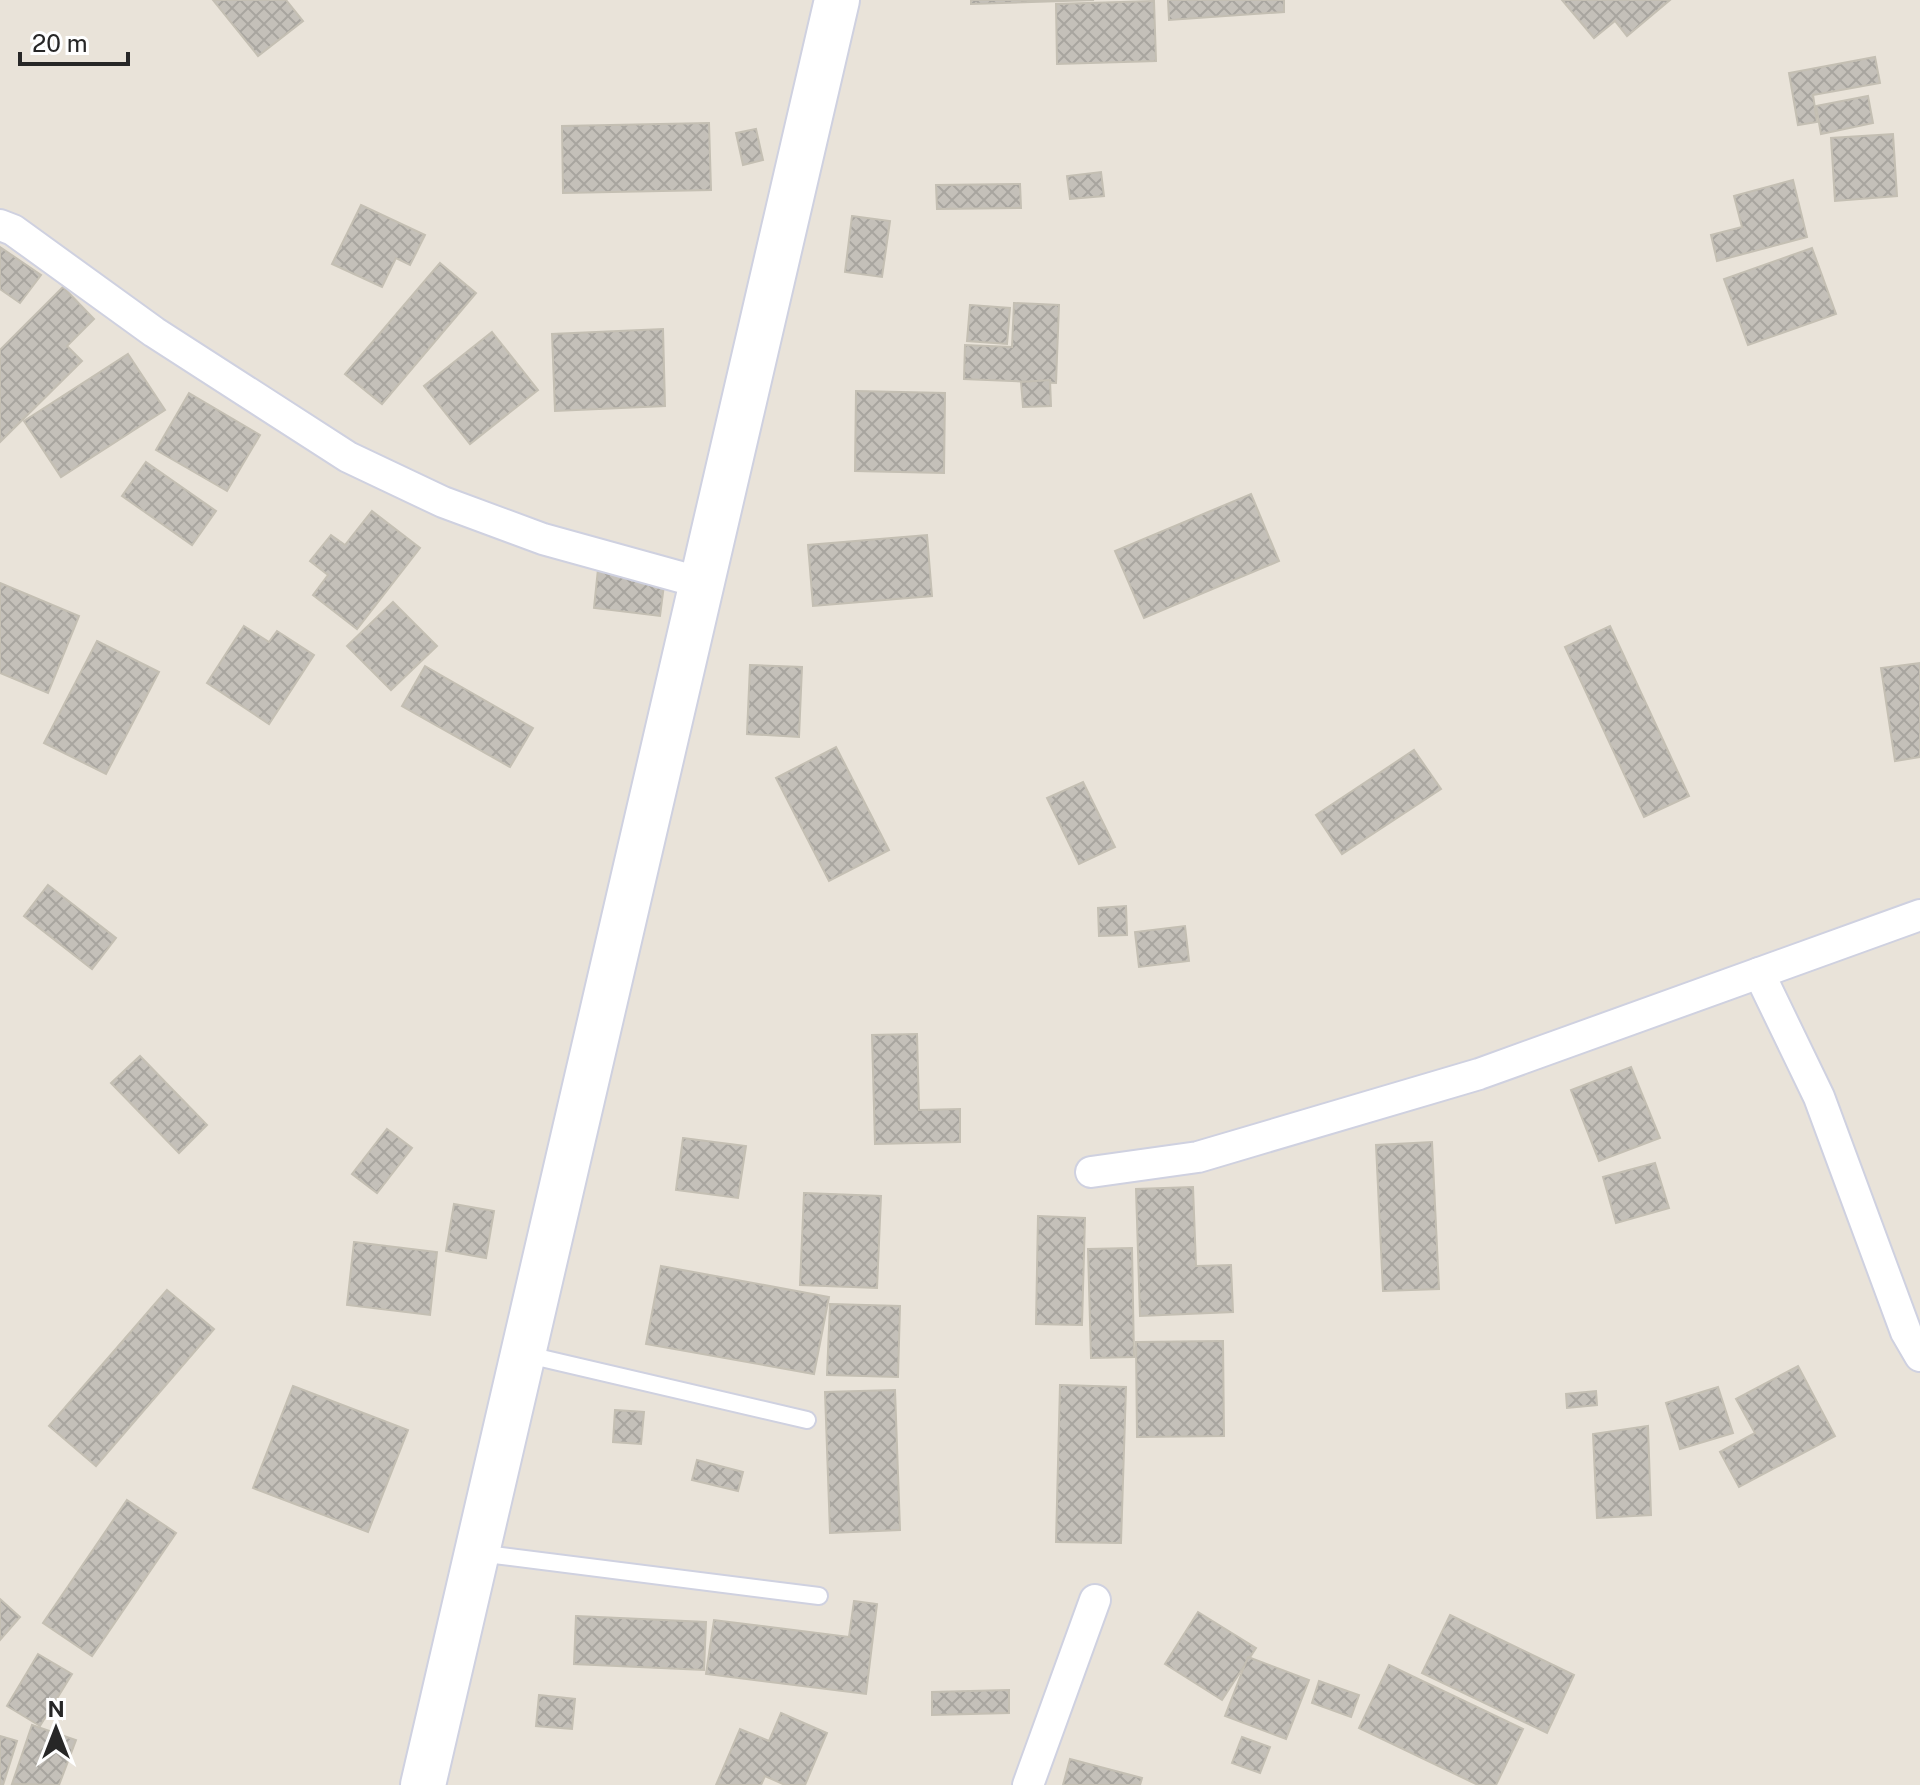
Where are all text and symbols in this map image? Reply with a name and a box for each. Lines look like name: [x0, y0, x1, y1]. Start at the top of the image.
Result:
scale bar: [20, 16, 128, 66]
text: 20 m: [32, 29, 88, 57]
north arrow: [16, 1689, 96, 1769]
text: N: [47, 1696, 65, 1722]

